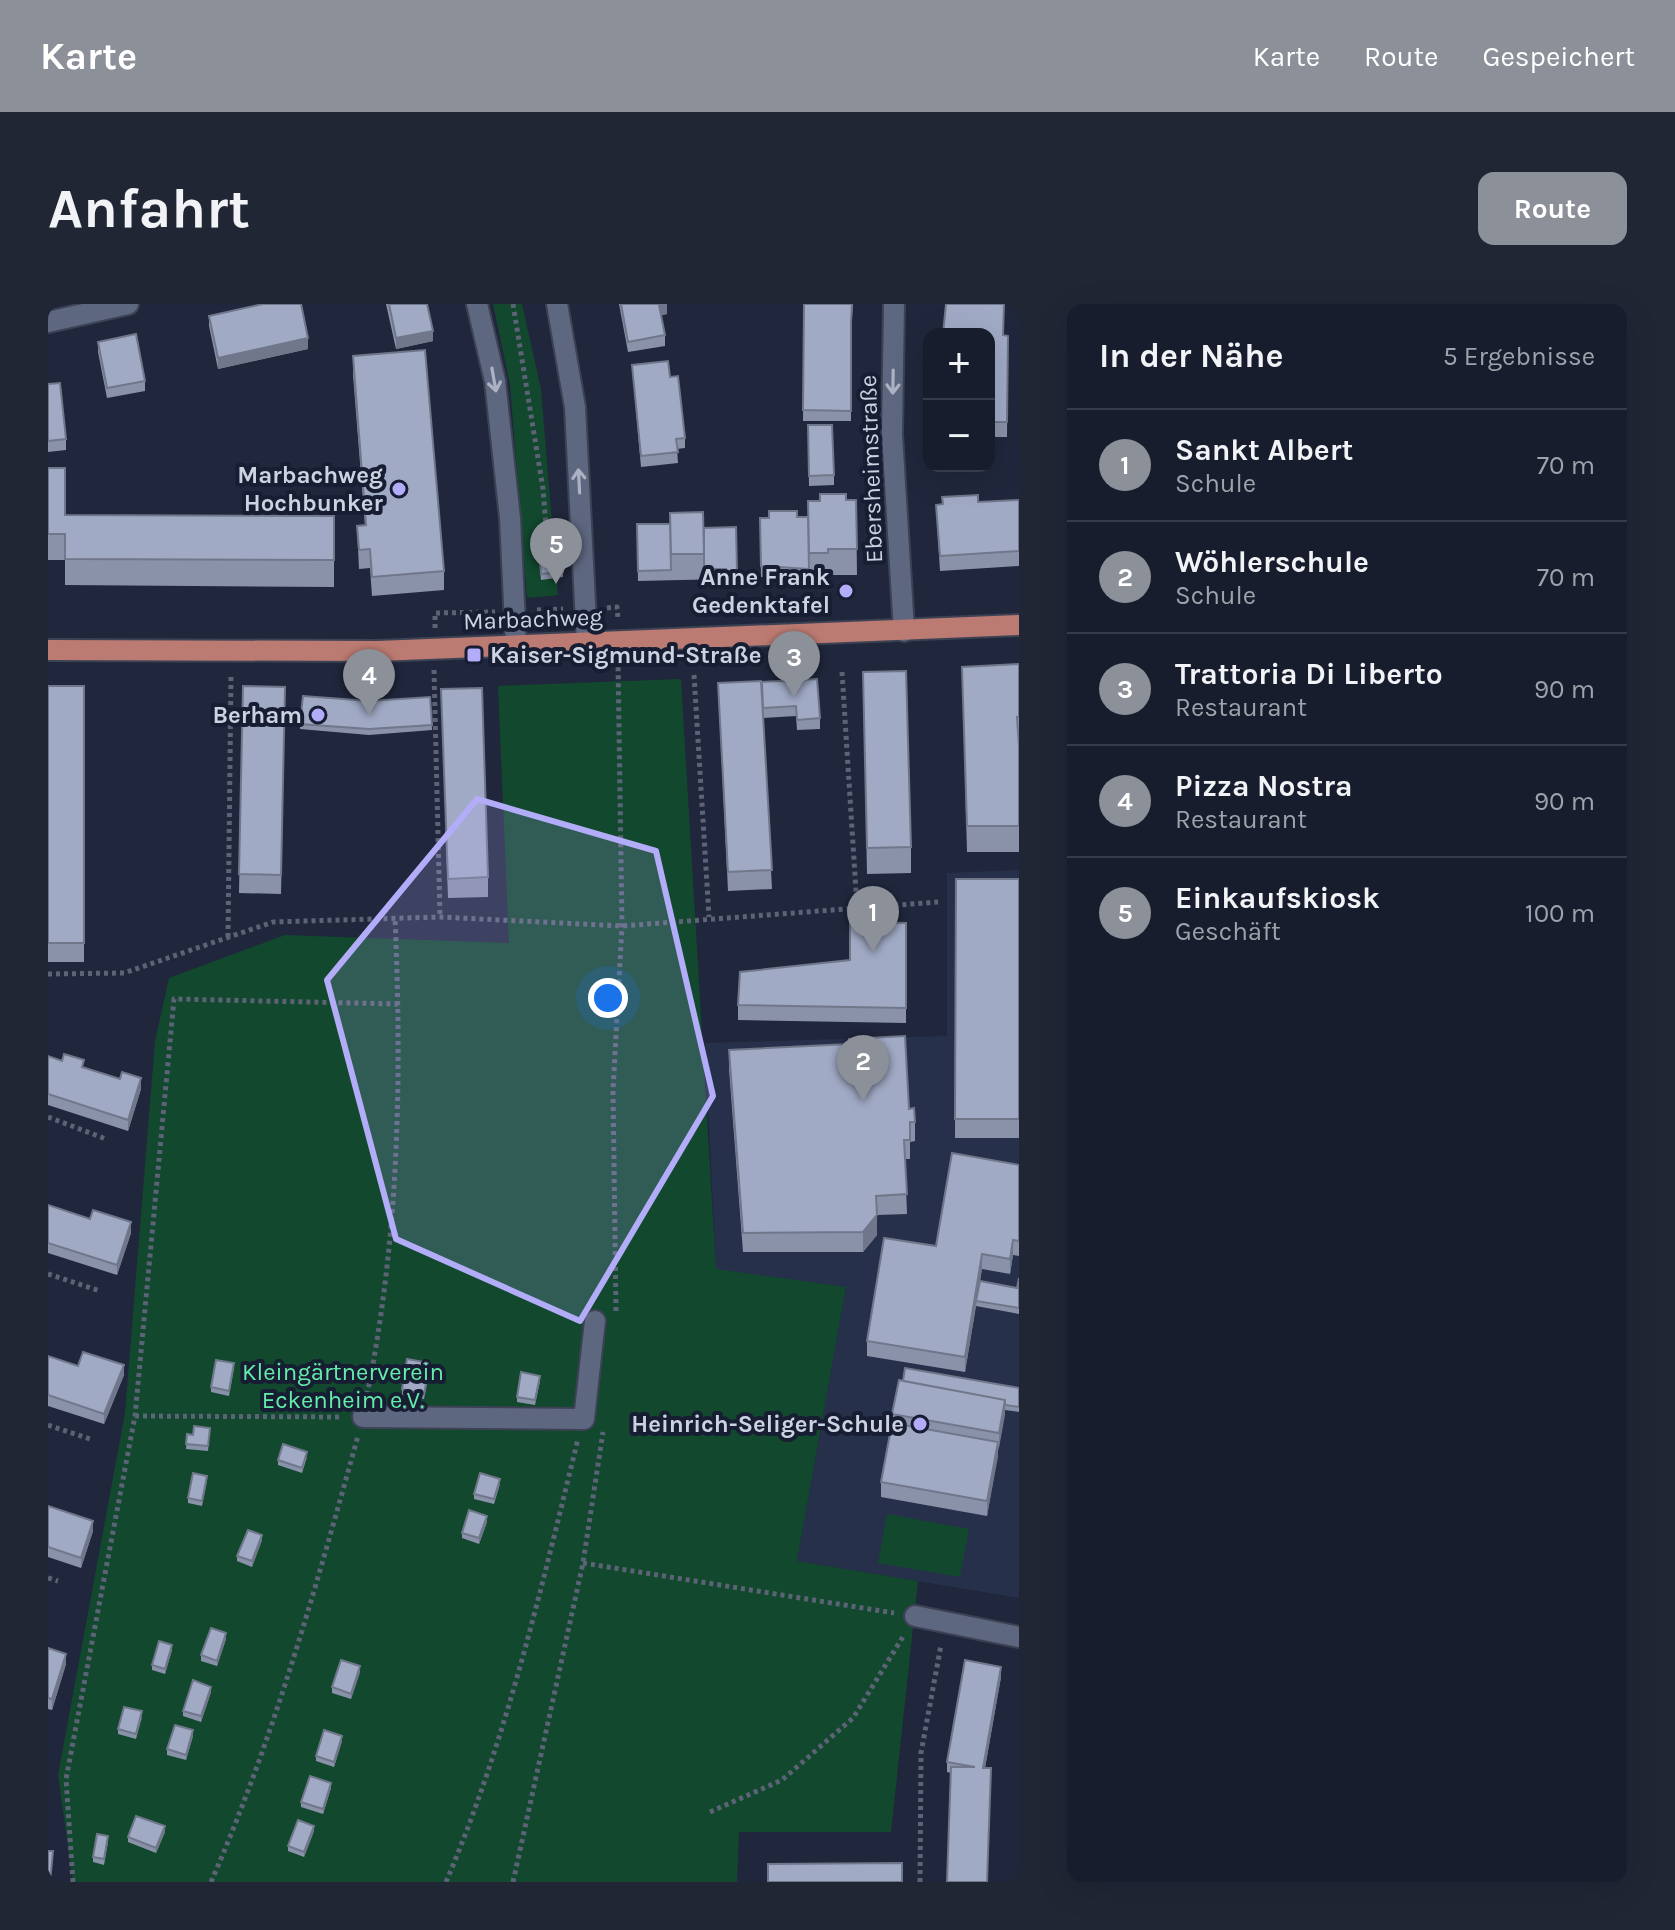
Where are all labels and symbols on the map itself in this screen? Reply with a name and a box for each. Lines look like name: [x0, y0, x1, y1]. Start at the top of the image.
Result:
one-way arrow: [487, 367, 502, 392]
one-way arrow: [885, 368, 900, 395]
street label: Ebersheimstraße: [854, 374, 888, 564]
place label: Marbachweg Hochbunker: [237, 461, 384, 517]
one-way arrow: [571, 468, 586, 495]
marker: Marbachweg Hochbunker: [390, 480, 408, 498]
pin: 5: [530, 518, 582, 584]
place label: Anne Frank Gedenktafel: [692, 563, 830, 619]
marker: Anne Frank Gedenktafel: [837, 582, 855, 600]
street label: Marbachweg: [463, 603, 604, 635]
pin: 3: [768, 631, 820, 697]
place label: Kaiser-Sigmund-Straße: [490, 641, 762, 669]
marker: Kaiser-Sigmund-Straße: [465, 646, 483, 664]
pin: 4: [343, 649, 395, 715]
place label: Berham: [213, 701, 302, 729]
marker: Berham: [309, 706, 327, 724]
pin: 1: [847, 886, 899, 952]
your location: [588, 978, 628, 1018]
pin: 2: [837, 1035, 889, 1101]
park label: Kleingärtnerverein Eckenheim e.V.: [242, 1358, 444, 1414]
place label: Heinrich-Seliger-Schule: [631, 1410, 904, 1438]
marker: Heinrich-Seliger-Schule: [911, 1415, 929, 1433]

